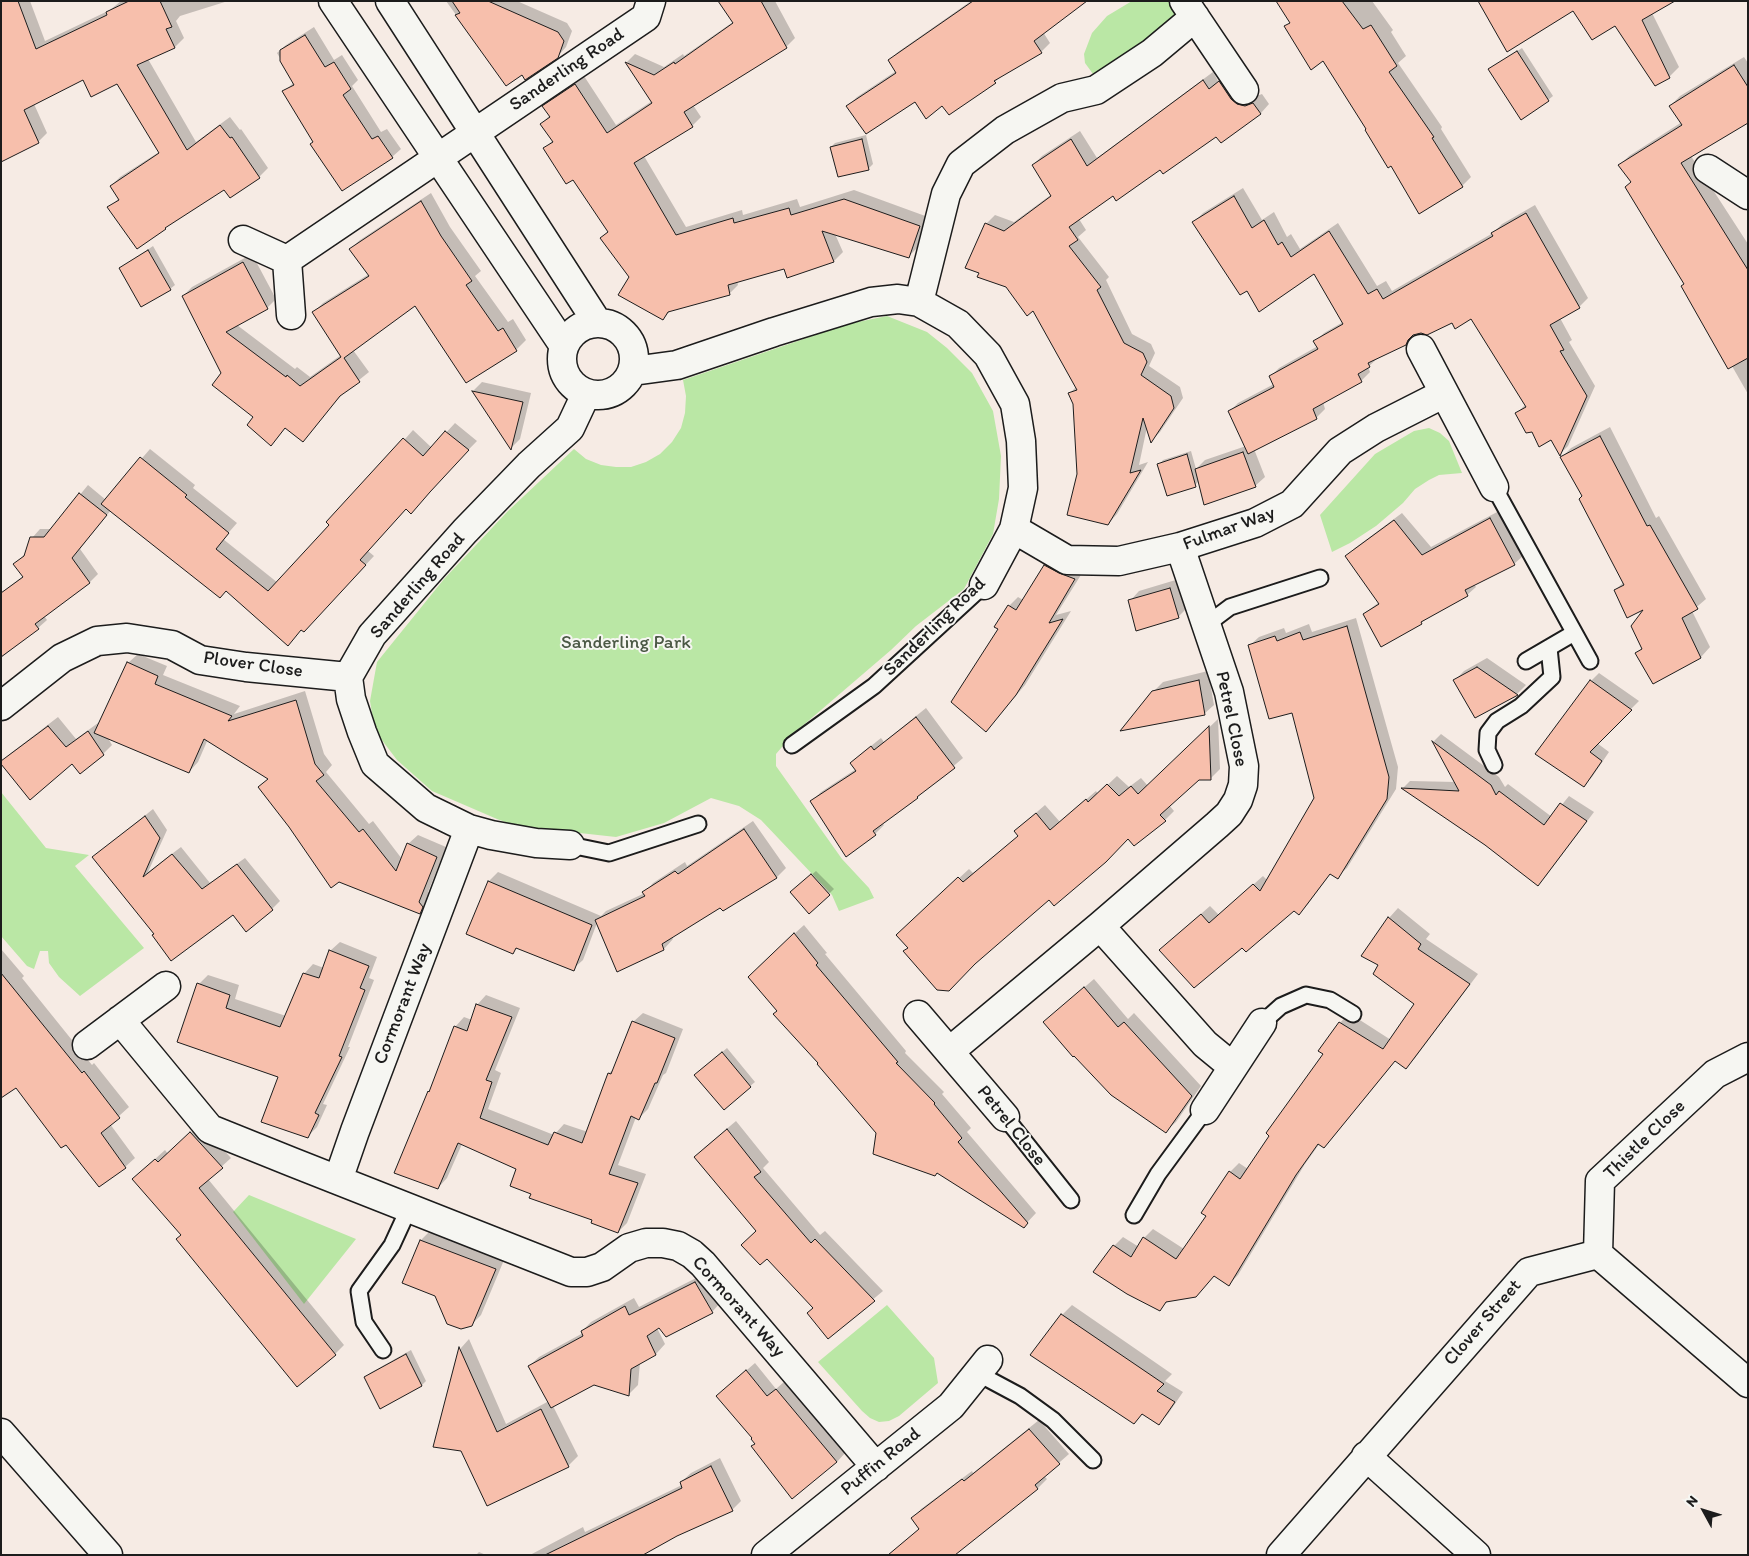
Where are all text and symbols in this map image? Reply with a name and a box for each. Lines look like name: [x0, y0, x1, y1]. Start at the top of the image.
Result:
street label: Sanderling Road: [505, 23, 629, 117]
street label: Fulmar Way: [1180, 502, 1278, 556]
street label: Sanderling Road: [366, 528, 470, 644]
street label: Sanderling Road: [879, 572, 991, 682]
park label: Sanderling Park: [561, 632, 691, 654]
street label: Plover Close: [202, 647, 304, 683]
street label: Petrel Close: [1210, 669, 1252, 769]
street label: Cormorant Way: [369, 940, 437, 1068]
street label: Petrel Close: [972, 1081, 1050, 1171]
street label: Thistle Close: [1599, 1095, 1691, 1185]
street label: Cormorant Way: [687, 1252, 789, 1362]
street label: Clover Street: [1439, 1275, 1527, 1371]
street label: Puffin Road: [837, 1423, 925, 1501]
north arrow: [1679, 1486, 1729, 1536]
text: N: [1682, 1492, 1702, 1510]

